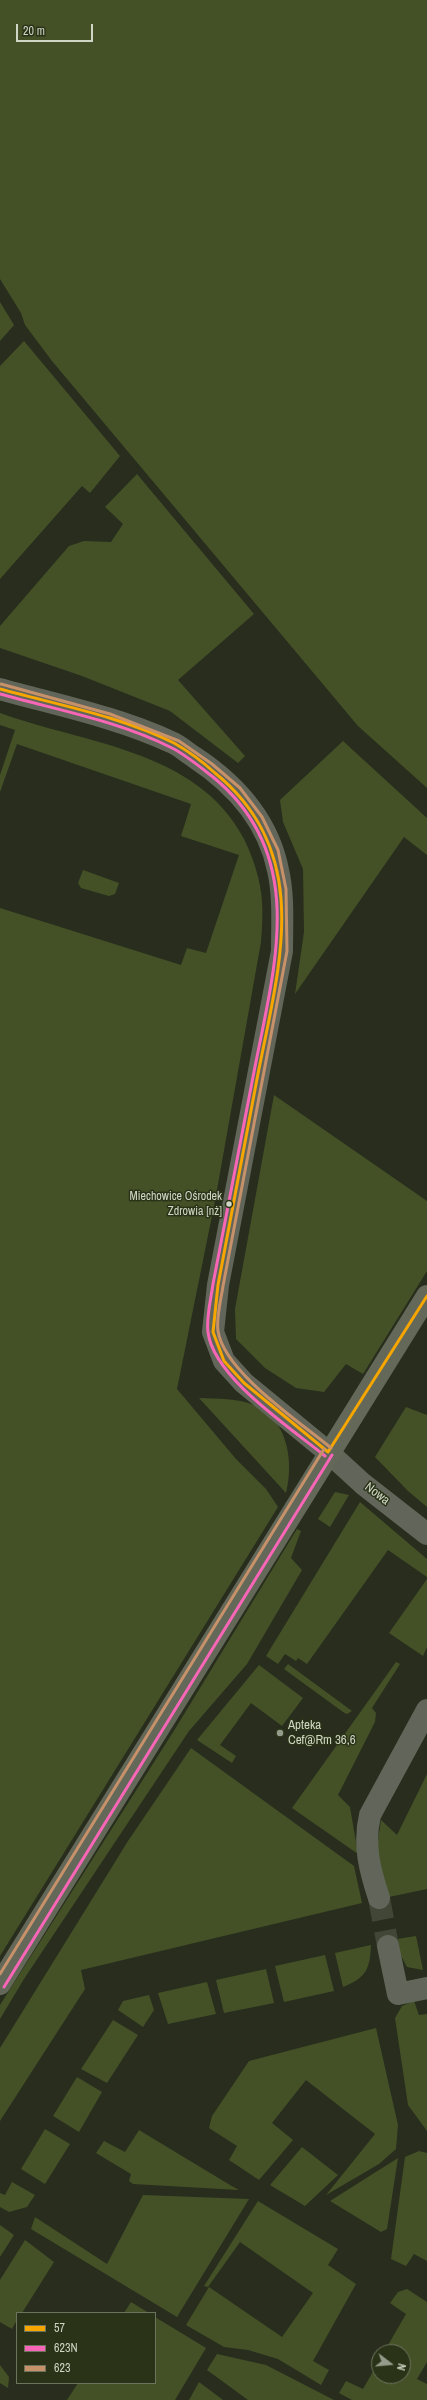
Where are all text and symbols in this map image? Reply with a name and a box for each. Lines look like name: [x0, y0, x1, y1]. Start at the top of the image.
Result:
scale bar: [18, 16, 95, 42]
text: 20 m: [23, 23, 45, 39]
place label: Miechowice Ośrodek Zdrowia [nż]: [130, 1190, 222, 1218]
marker: Miechowice Ośrodek Zdrowia [nż]: [224, 1199, 234, 1209]
street label: Nowa: [361, 1480, 393, 1508]
place label: Apteka Cef@Rm 36,6: [288, 1718, 356, 1749]
marker: Apteka Cef@Rm 36,6: [275, 1728, 285, 1738]
legend: [16, 2312, 156, 2384]
text: 57: [54, 2320, 65, 2336]
text: 623N: [54, 2340, 78, 2356]
north arrow: [371, 2344, 411, 2384]
text: 623: [54, 2360, 70, 2376]
text: N: [394, 2362, 409, 2372]

